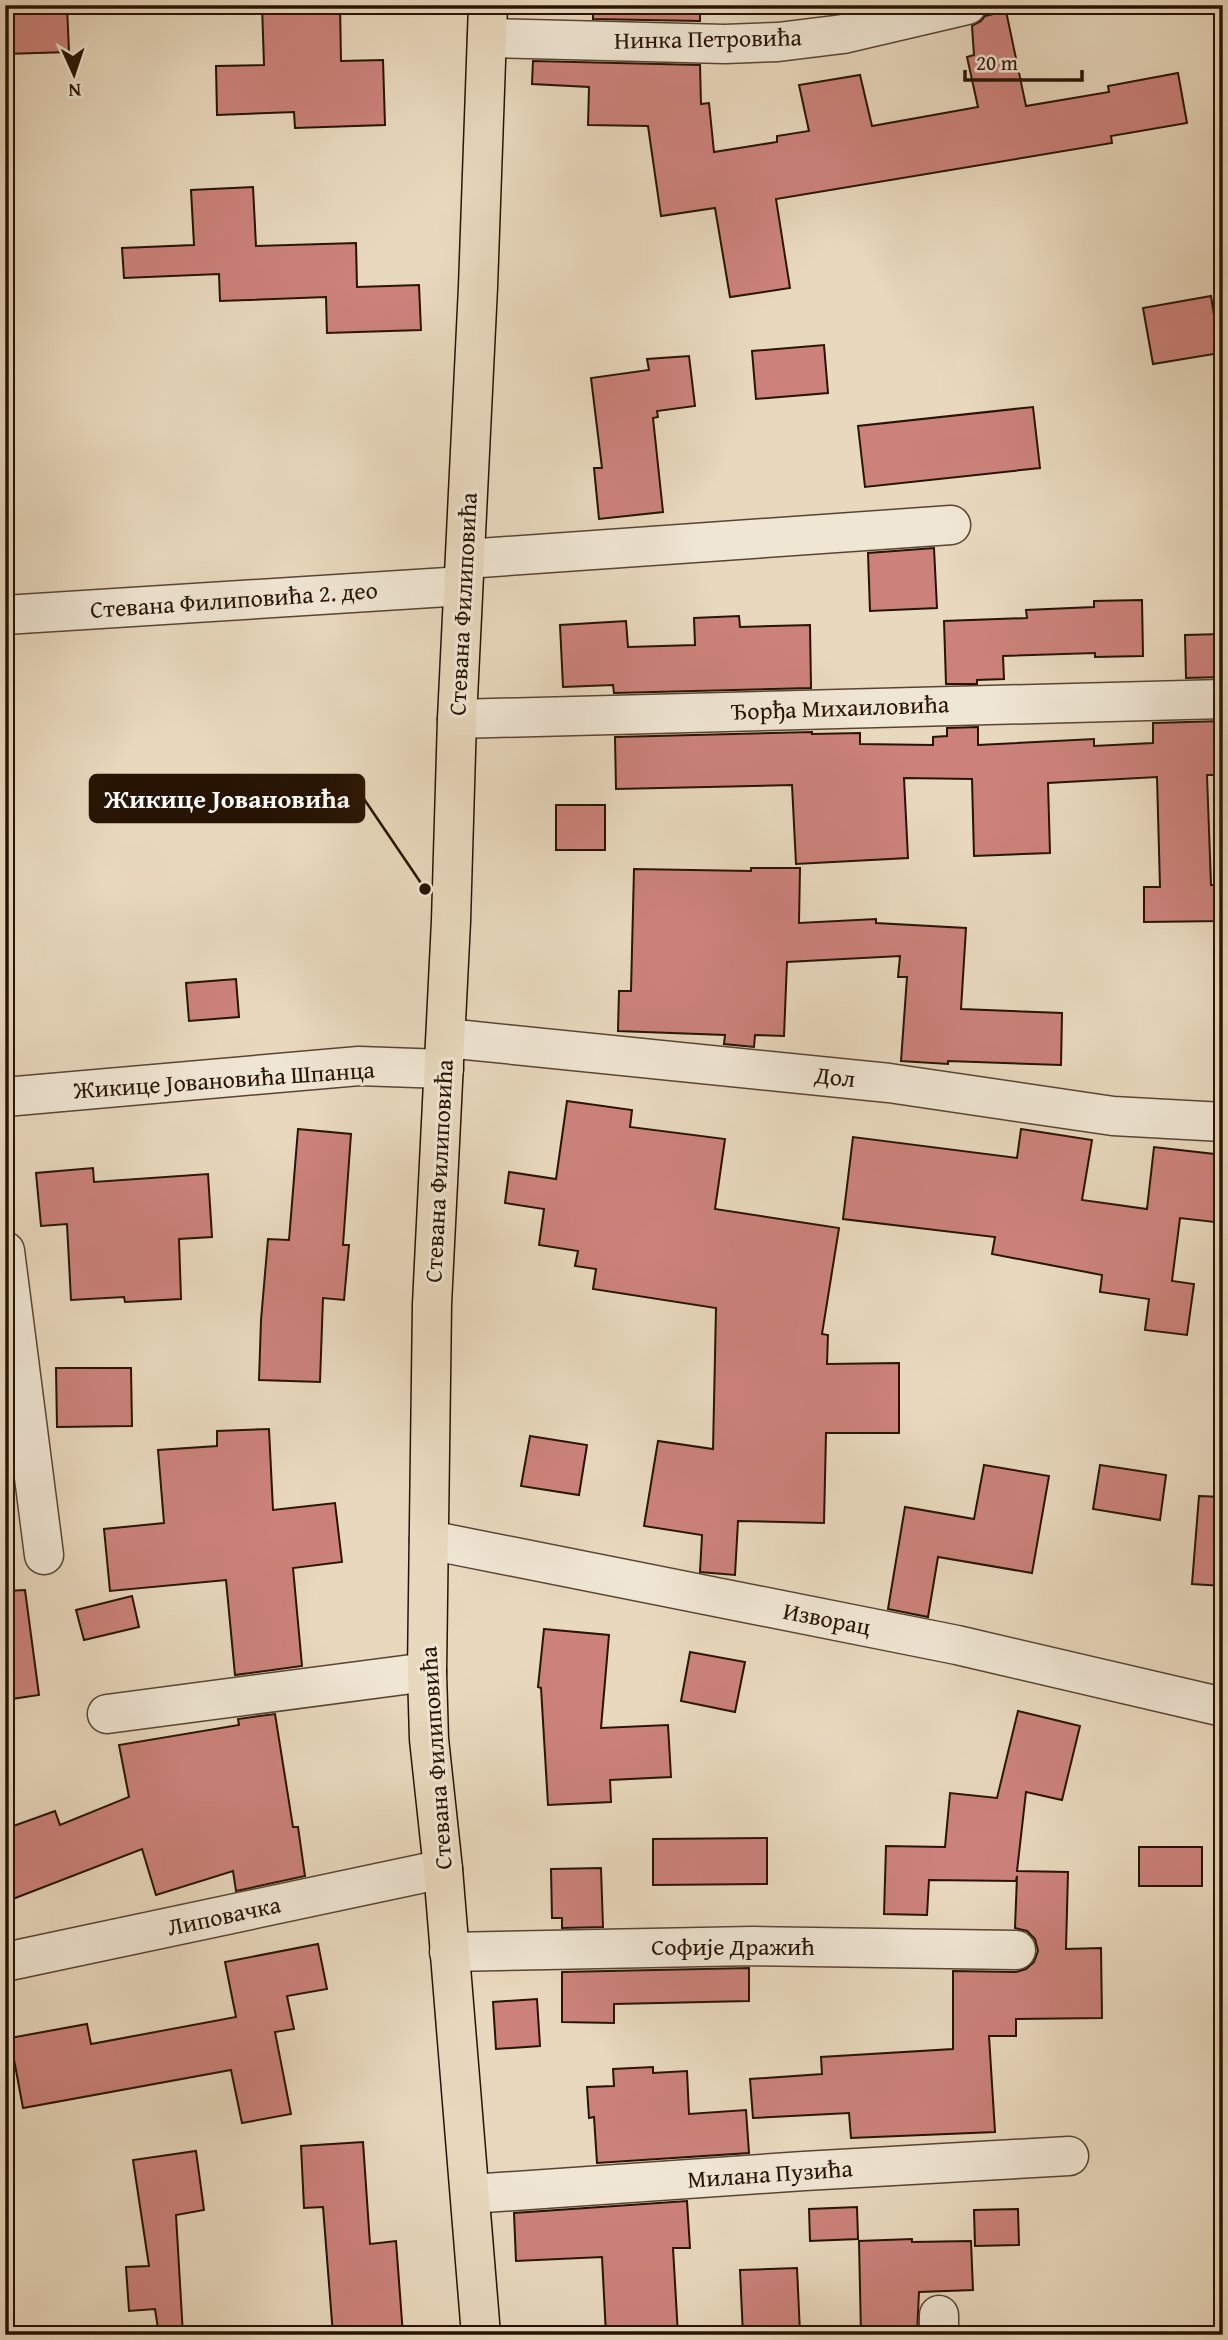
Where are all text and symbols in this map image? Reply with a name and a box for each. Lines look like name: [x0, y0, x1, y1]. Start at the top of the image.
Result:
street label: Нинка Петровића: [614, 19, 803, 58]
north arrow: [38, 38, 108, 108]
scale bar: [965, 38, 1083, 82]
text: 20 m: [976, 47, 1018, 78]
text: N: [68, 77, 82, 105]
street label: Стевана Филиповића: [439, 491, 486, 717]
street label: Стевана Филиповића 2. део: [89, 572, 379, 627]
street label: Ђорђа Михаиловића: [730, 686, 950, 729]
callout: Жикице Јовановића: [90, 775, 364, 822]
text: Жикице Јовановића: [103, 779, 351, 818]
street label: Жикице Јовановића Шпанца: [71, 1051, 376, 1108]
street label: Дол: [812, 1057, 857, 1096]
street label: Стевана Филиповића: [415, 1058, 462, 1284]
street label: Изворац: [780, 1593, 874, 1644]
street label: Стевана Филиповића: [410, 1645, 461, 1871]
street label: Липовачка: [164, 1886, 284, 1945]
street label: Софије Дражић: [651, 1929, 815, 1964]
street label: Милана Пузића: [686, 2150, 854, 2197]

